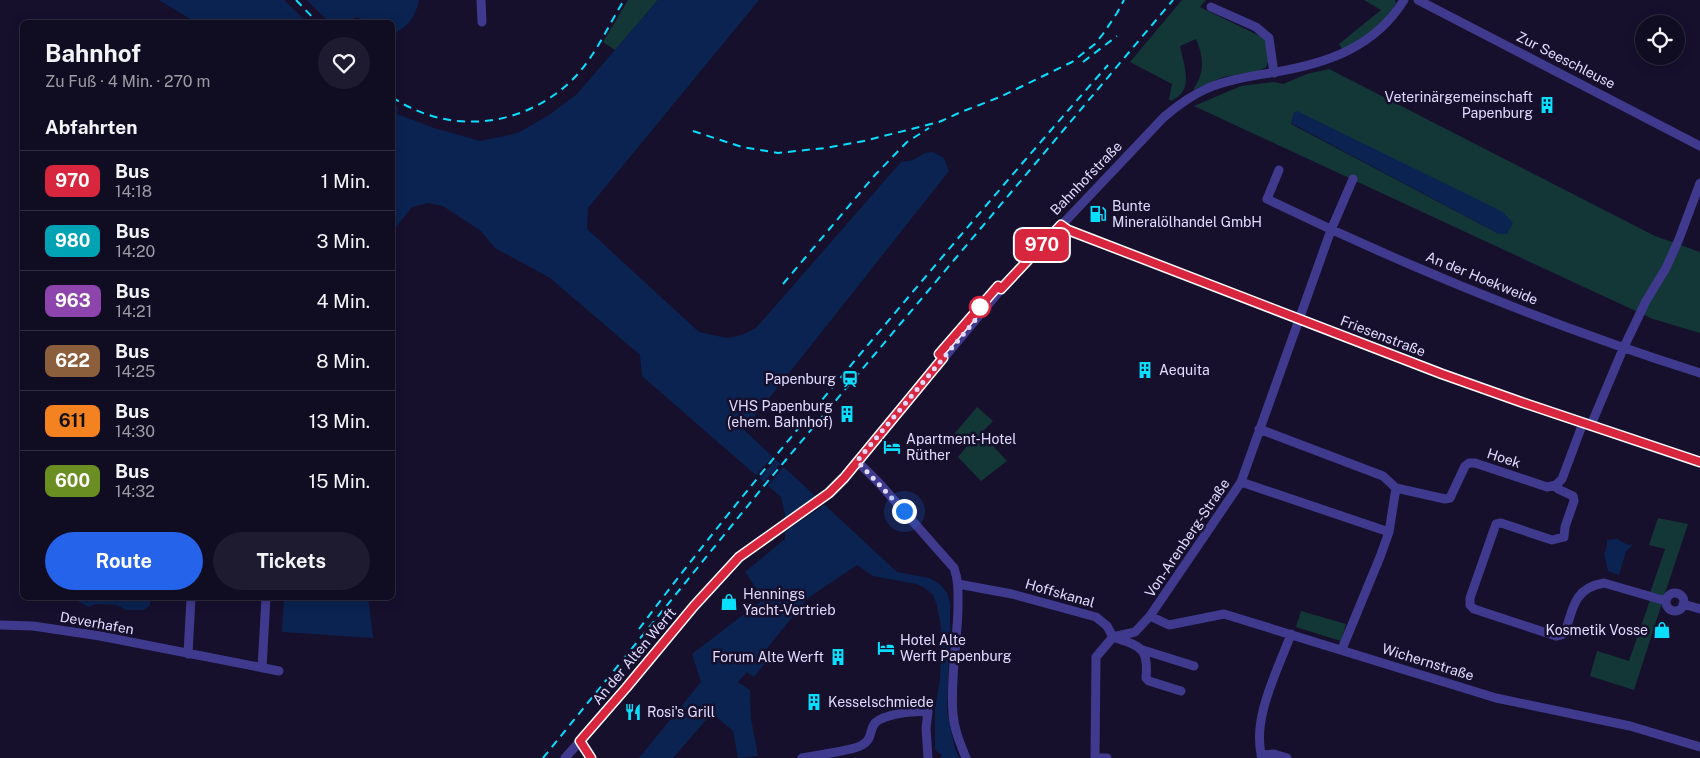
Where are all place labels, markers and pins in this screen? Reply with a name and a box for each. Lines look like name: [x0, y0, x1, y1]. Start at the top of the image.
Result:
place label: Veterinärgemeinschaft Papenburg: [1385, 89, 1533, 121]
building icon: Veterinärgemeinschaft Papenburg: [1537, 95, 1557, 115]
place label: Bunte Mineralölhandel GmbH: [1112, 198, 1262, 230]
fuel station icon: Bunte Mineralölhandel GmbH: [1088, 204, 1108, 224]
unlabelled marker: [969, 296, 991, 318]
building icon: Aequita: [1135, 360, 1155, 380]
place label: Aequita: [1159, 362, 1210, 378]
station icon: Papenburg: [840, 369, 860, 389]
place label: Papenburg: [765, 371, 836, 387]
place label: VHS Papenburg (ehem. Bahnhof): [727, 398, 833, 430]
building icon: VHS Papenburg (ehem. Bahnhof): [837, 404, 857, 424]
place label: Apartment-Hotel Rüther: [906, 431, 1017, 463]
hotel icon: Apartment-Hotel Rüther: [882, 437, 902, 457]
place label: Hennings Yacht-Vertrieb: [743, 586, 836, 618]
shop icon: Hennings Yacht-Vertrieb: [719, 592, 739, 612]
shop icon: Kosmetik Vosse: [1652, 620, 1672, 640]
place label: Kosmetik Vosse: [1546, 622, 1648, 638]
place label: Hotel Alte Werft Papenburg: [900, 632, 1012, 664]
hotel icon: Hotel Alte Werft Papenburg: [876, 638, 896, 658]
building icon: Forum Alte Werft: [828, 647, 848, 667]
place label: Forum Alte Werft: [712, 649, 824, 665]
building icon: Kesselschmiede: [804, 692, 824, 712]
place label: Kesselschmiede: [828, 694, 934, 710]
restaurant icon: Rosi's Grill: [623, 702, 643, 722]
place label: Rosi's Grill: [647, 704, 715, 720]

